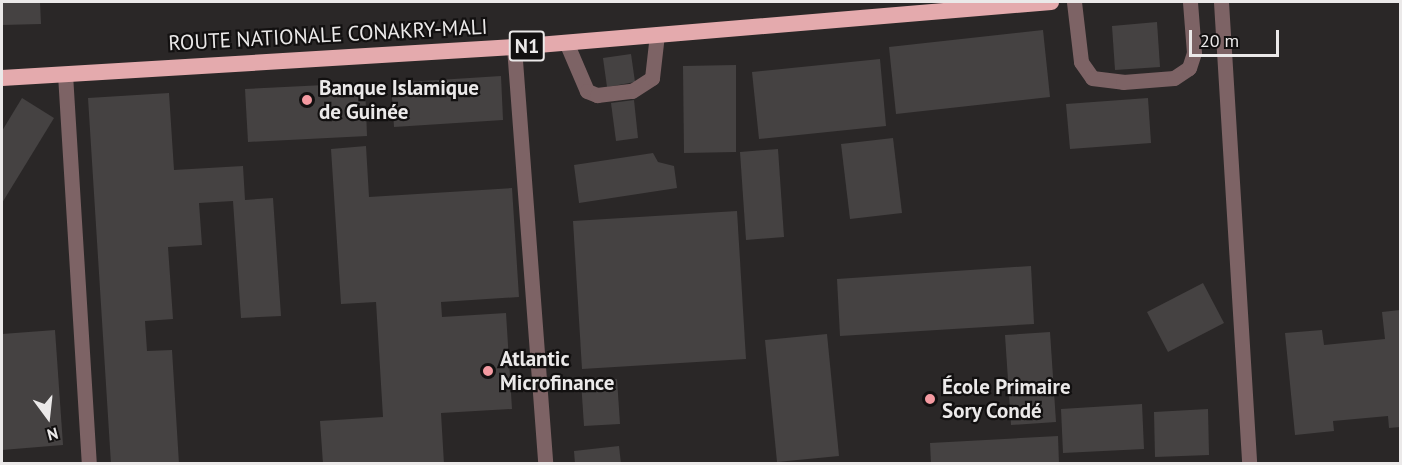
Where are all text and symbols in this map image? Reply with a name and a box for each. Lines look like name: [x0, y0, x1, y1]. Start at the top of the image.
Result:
street label: ROUTE NATIONALE CONAKRY-MALI: [168, 14, 488, 56]
scale bar: [1192, 18, 1282, 56]
road number: N1: [508, 29, 546, 63]
text: 20 m: [1200, 29, 1239, 52]
place label: Banque Islamique de Guinée: [319, 75, 479, 125]
marker: Banque Islamique de Guinée: [300, 93, 314, 107]
place label: Atlantic Microfinance: [500, 346, 615, 396]
marker: Atlantic Microfinance: [481, 364, 495, 378]
place label: École Primaire Sory Condé: [942, 374, 1071, 424]
north arrow: [18, 387, 78, 447]
marker: École Primaire Sory Condé: [923, 392, 937, 406]
text: N: [45, 423, 60, 445]

